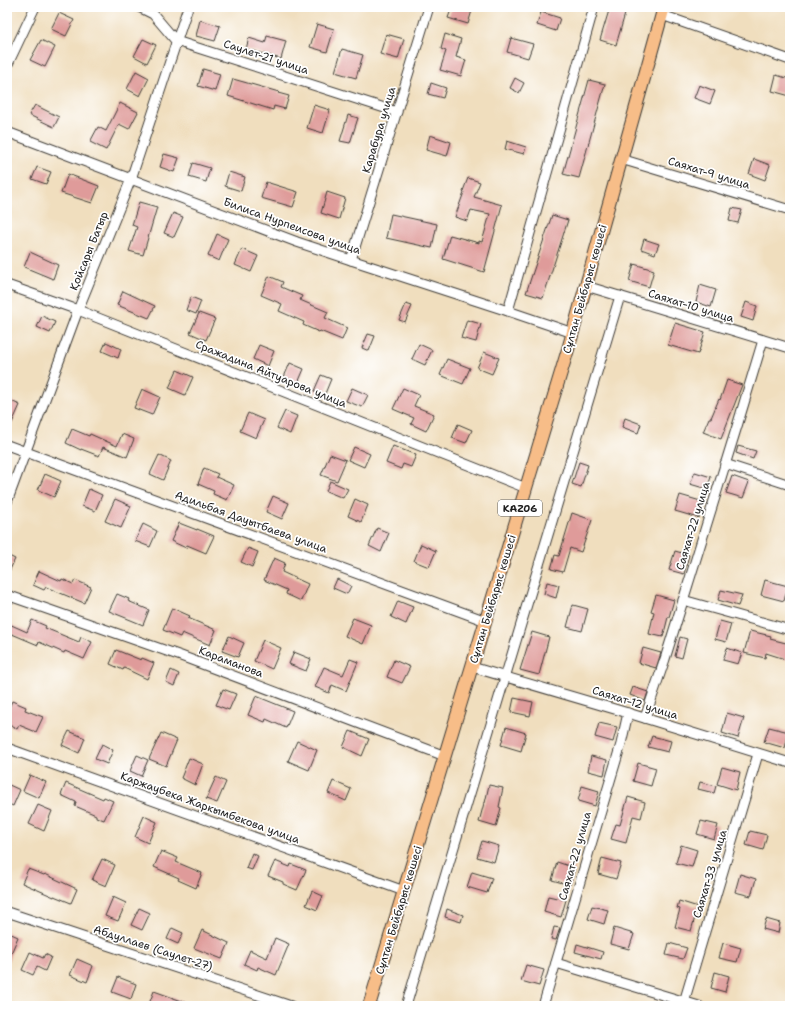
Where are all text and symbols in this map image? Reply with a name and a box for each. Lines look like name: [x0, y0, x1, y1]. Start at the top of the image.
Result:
street label: Саулет-21 улица: [222, 36, 311, 78]
street label: Карабура улица: [359, 85, 399, 175]
street label: Саяхат-9 улица: [666, 153, 752, 193]
street label: Билиса Нурпеисова улица: [221, 194, 363, 258]
street label: Қойсары Батыр: [66, 209, 112, 293]
street label: Сұлтан Бейбарыс көшесі: [559, 223, 611, 355]
street label: Саяхат-10 улица: [646, 286, 736, 326]
street label: Сражадина Айтуарова улица: [193, 337, 349, 411]
street label: Саяхат-22 улица: [672, 480, 714, 572]
street label: Адильбая Дауытбаева улица: [173, 487, 329, 557]
road number: KAZ06: [498, 500, 542, 516]
street label: Сұлтан Бейбарыс көшесі: [466, 533, 520, 665]
street label: Караманова: [197, 643, 266, 681]
street label: Саяхат-12 улица: [590, 683, 680, 723]
street label: Каржаубека Жаркымбекова улица: [118, 769, 302, 848]
street label: Саяхат-22 улица: [555, 810, 595, 902]
street label: Саяхат-33 улица: [689, 828, 731, 920]
street label: Сұлтан Бейбарыс көшесі: [372, 844, 426, 976]
street label: Абдуллаев (Саулет-27): [92, 922, 214, 974]

